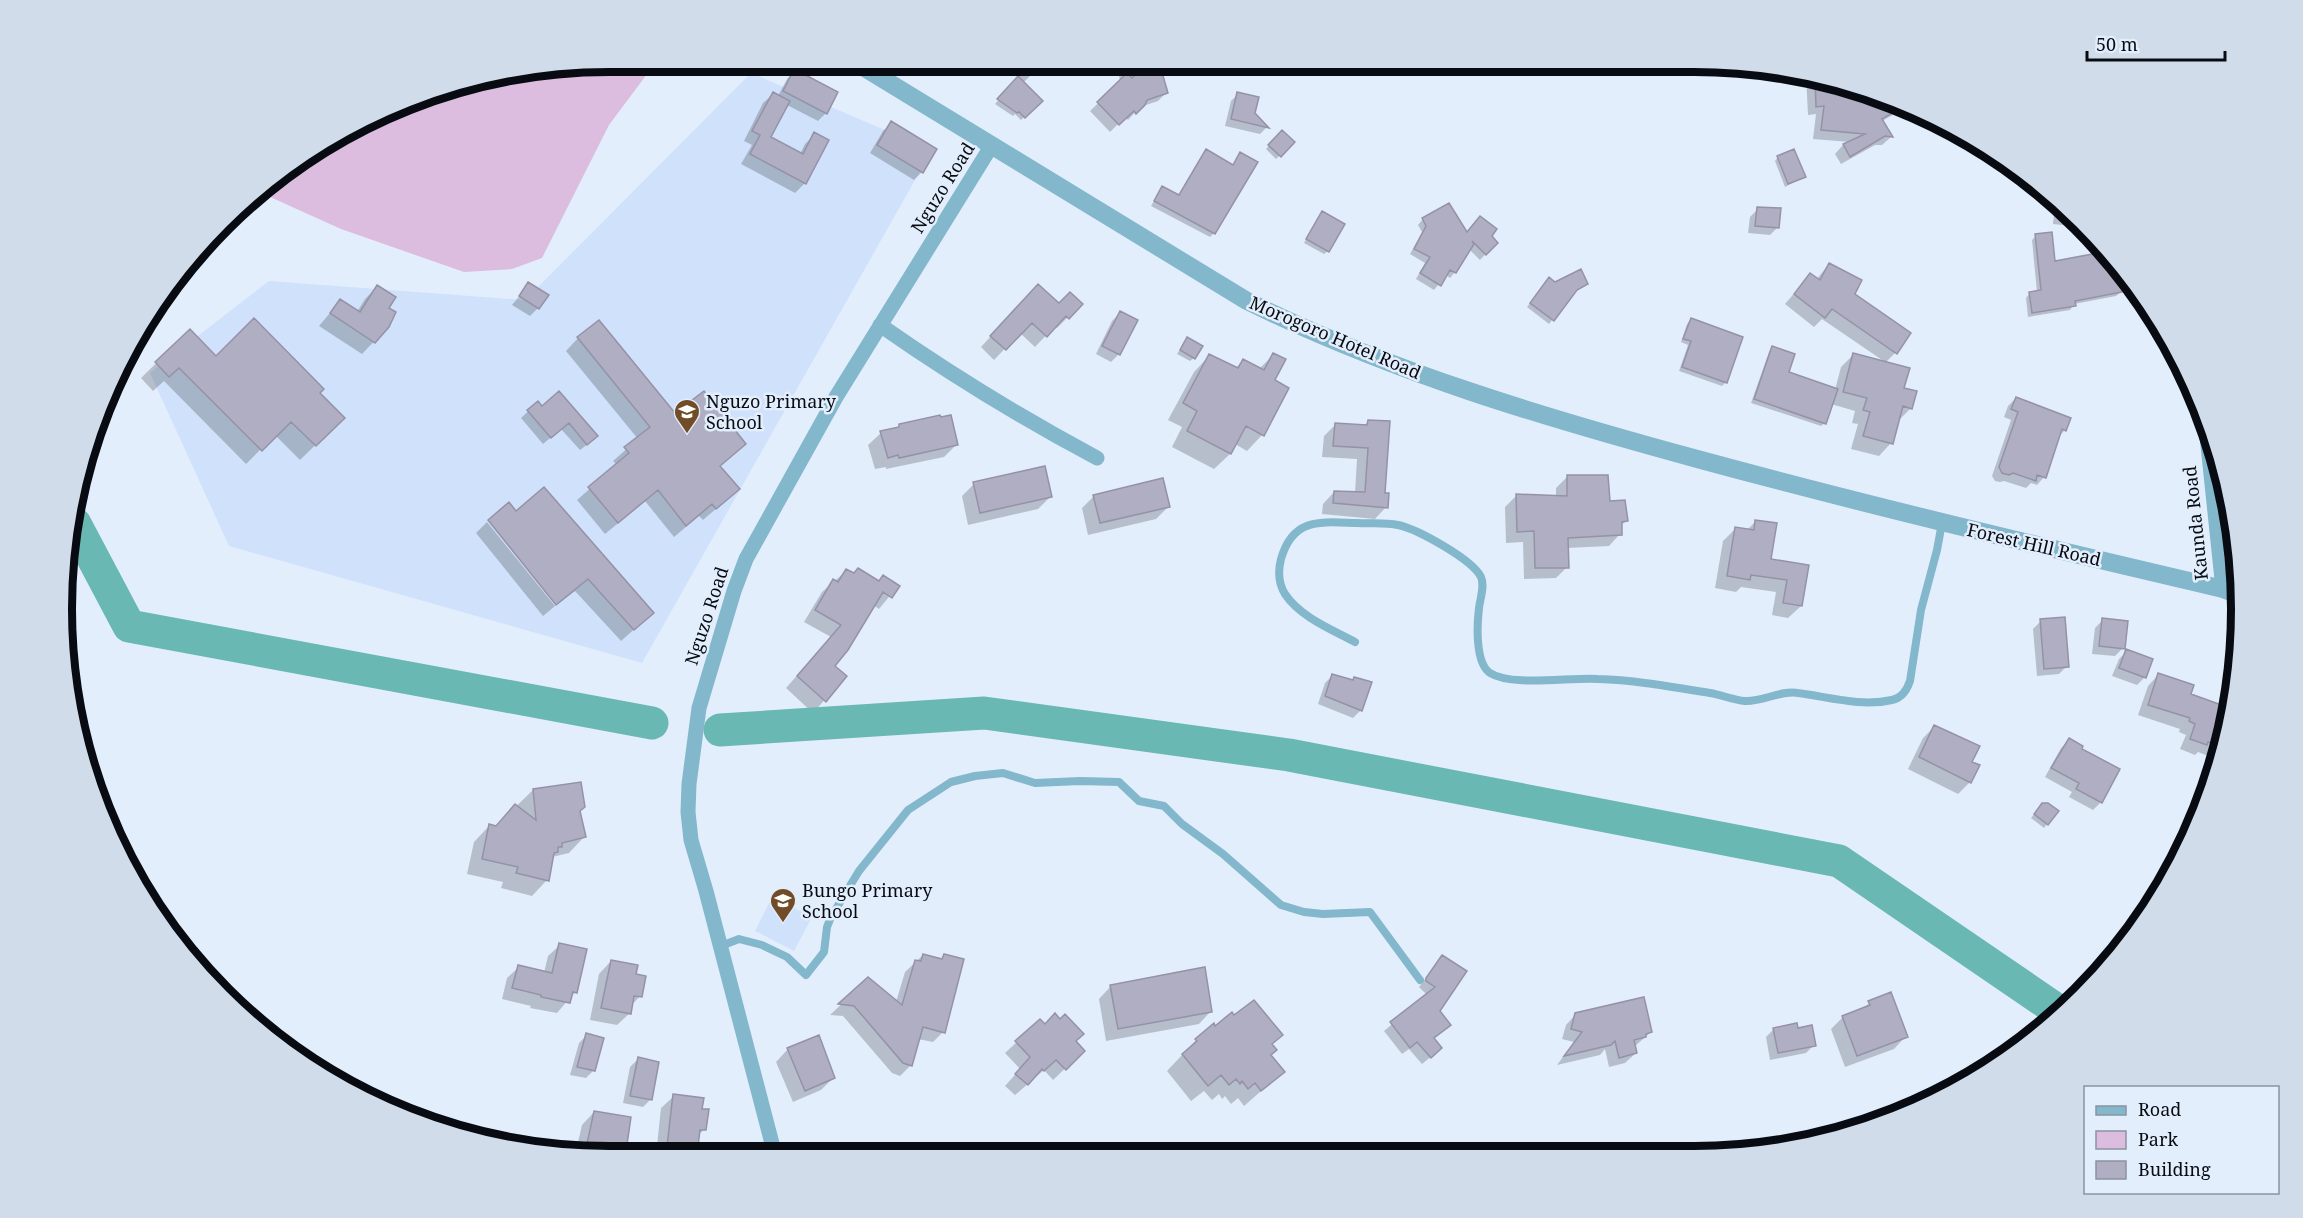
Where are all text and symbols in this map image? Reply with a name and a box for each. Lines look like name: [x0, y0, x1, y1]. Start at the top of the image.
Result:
scale bar: [2087, 24, 2225, 62]
text: 50 m: [2096, 32, 2138, 56]
street label: Nguzo Road: [905, 138, 979, 237]
street label: Morogoro Hotel Road: [1246, 290, 1425, 384]
place label: Nguzo Primary School: [706, 389, 837, 434]
school or university icon: Nguzo Primary School: [672, 397, 702, 435]
street label: Kaunda Road: [2177, 465, 2213, 582]
street label: Forest Hill Road: [1965, 517, 2104, 571]
street label: Nguzo Road: [679, 563, 733, 668]
place label: Bungo Primary School: [802, 878, 933, 923]
school or university icon: Bungo Primary School: [768, 886, 798, 924]
legend: [2084, 1086, 2279, 1194]
text: Road: [2138, 1097, 2181, 1121]
text: Park: [2138, 1127, 2178, 1151]
text: Building: [2138, 1157, 2211, 1181]

